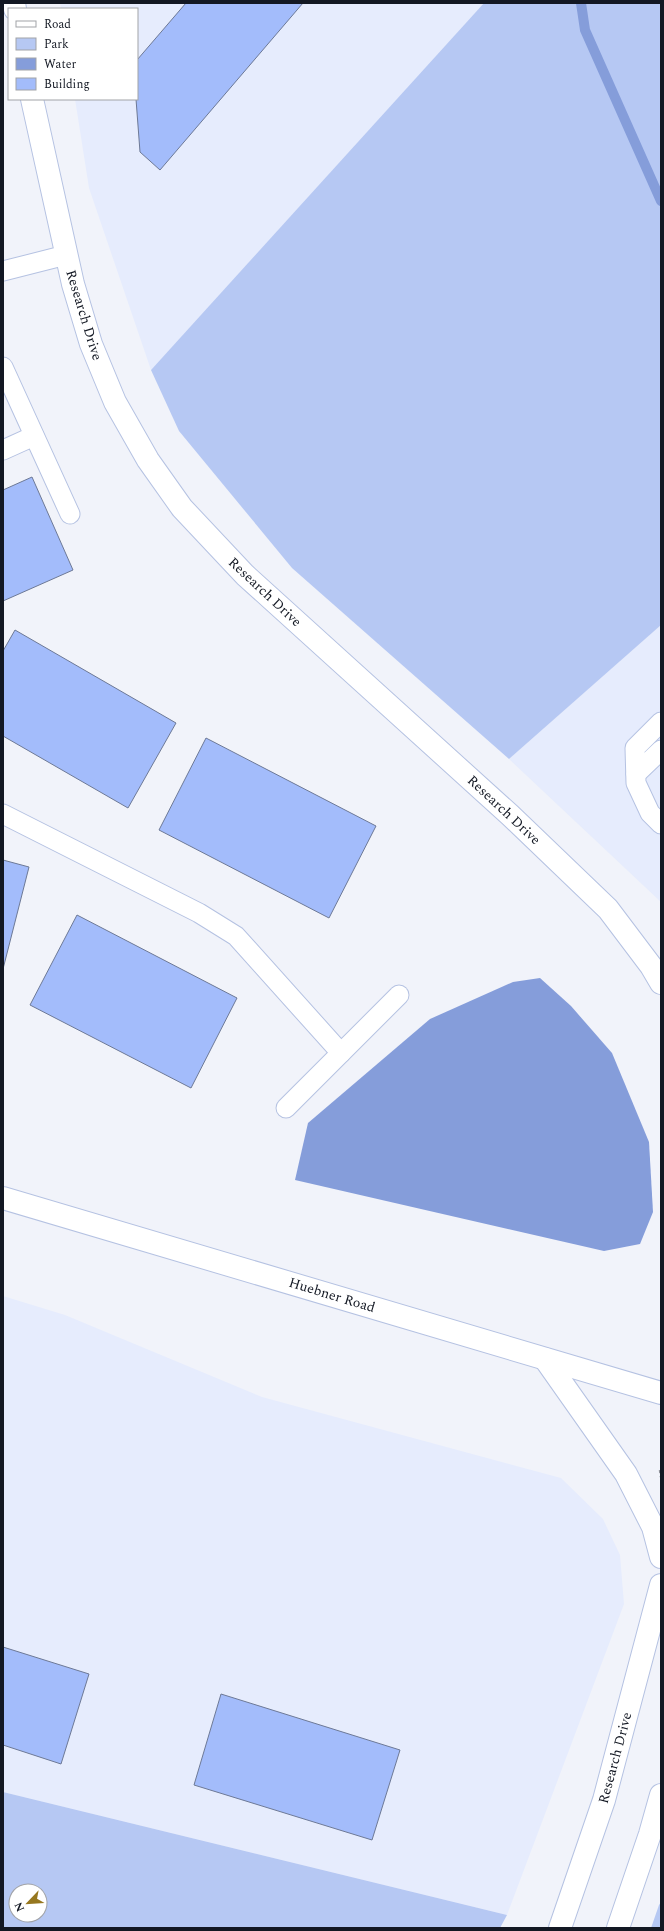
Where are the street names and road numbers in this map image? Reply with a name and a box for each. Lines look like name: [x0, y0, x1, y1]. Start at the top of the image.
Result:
street label: Research Drive: [60, 267, 108, 363]
street label: Research Drive: [223, 552, 307, 632]
street label: Research Drive: [462, 770, 546, 850]
street label: Huebner Road: [286, 1272, 378, 1318]
street label: Research Drive: [593, 1710, 637, 1806]

